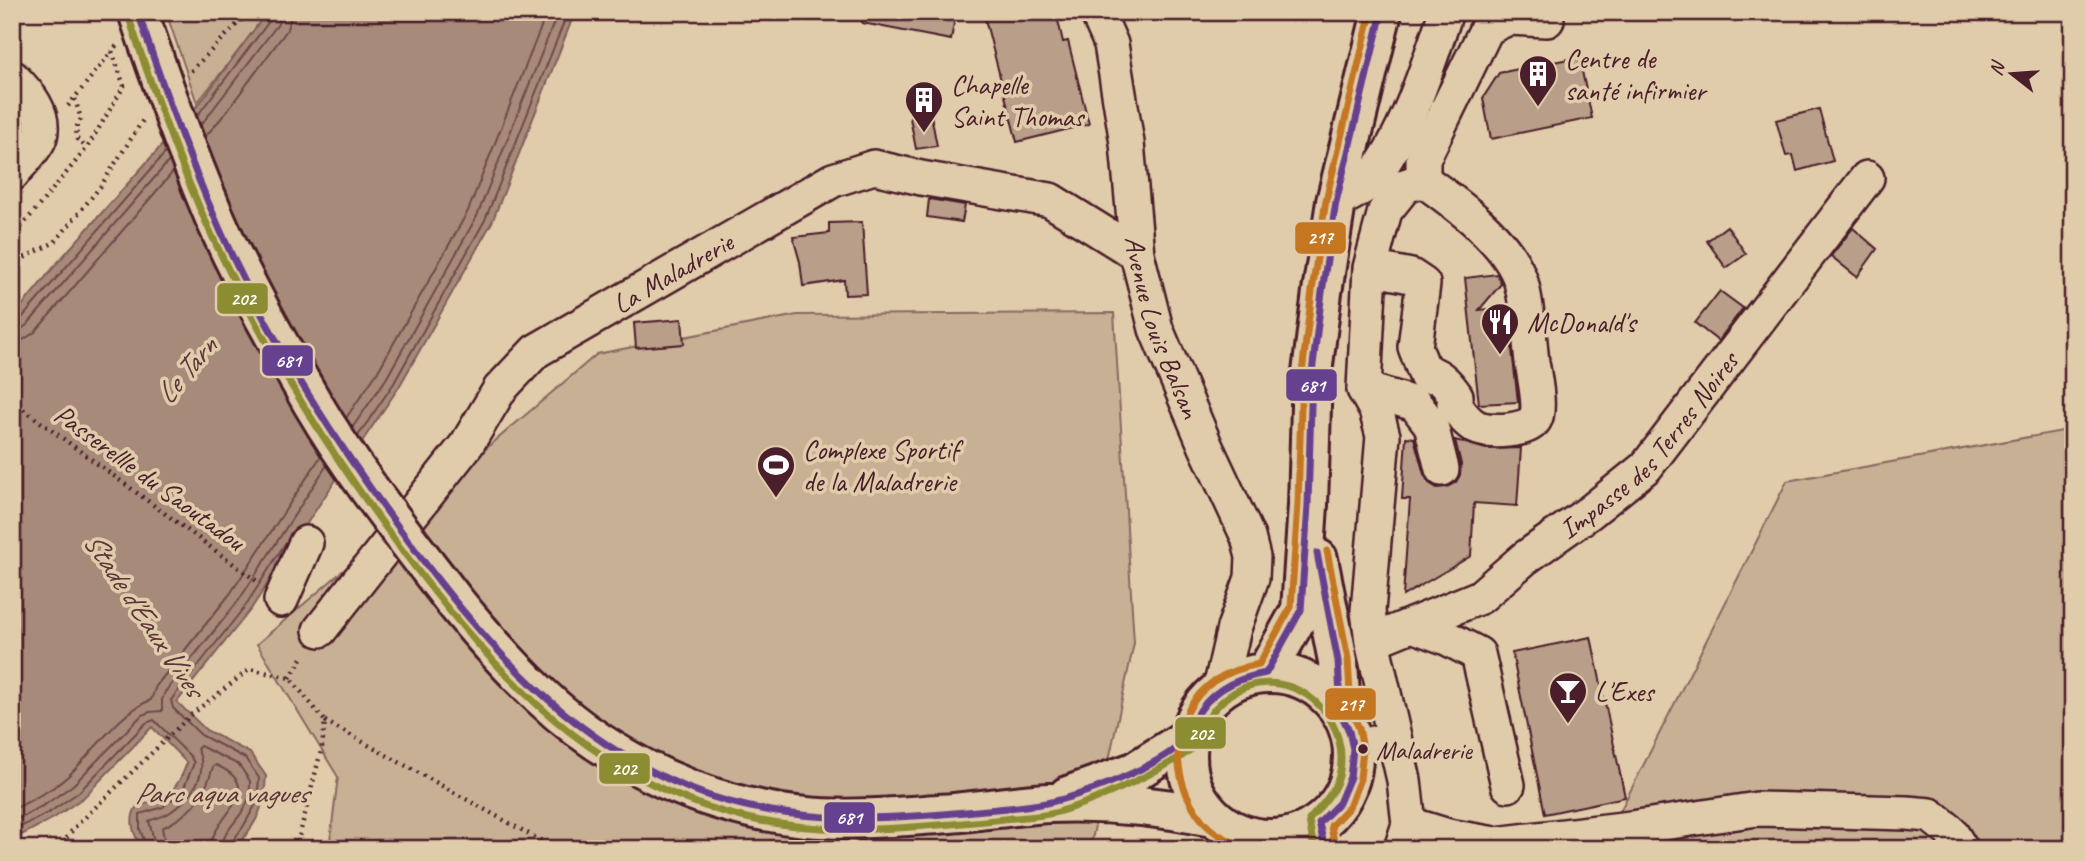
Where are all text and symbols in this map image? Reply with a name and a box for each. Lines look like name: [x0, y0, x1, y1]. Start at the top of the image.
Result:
north arrow: [1976, 38, 2046, 108]
place label: Centre de santé infirmier: [1565, 41, 1708, 108]
building icon: Centre de santé infirmier: [1517, 53, 1559, 108]
text: N: [1984, 57, 2011, 78]
place label: Chapelle Saint Thomas: [951, 67, 1086, 134]
building icon: Chapelle Saint Thomas: [903, 79, 945, 134]
line badge: 217: [1294, 221, 1347, 255]
street label: La Maladrerie: [606, 224, 741, 321]
text: 217: [1307, 226, 1335, 250]
street label: Avenue Louis Balsan: [1118, 235, 1209, 425]
line badge: 202: [216, 282, 269, 315]
text: 202: [230, 287, 258, 311]
restaurant icon: McDonald's: [1479, 301, 1521, 356]
place label: McDonald's: [1527, 305, 1638, 340]
water label: Le Tarn: [147, 327, 227, 412]
street label: Impasse des Terres Noires: [1552, 343, 1747, 546]
line badge: 681: [261, 344, 314, 377]
text: 681: [275, 349, 303, 373]
line badge: 681: [1285, 368, 1338, 402]
text: 681: [1299, 374, 1327, 398]
street label: Passerellle du Saoutadou: [48, 397, 253, 559]
place label: Complexe Sportif de la Maladrerie: [803, 432, 964, 499]
sports icon: Complexe Sportif de la Maladrerie: [755, 444, 797, 499]
water label: Stade d'Eaux Vives: [75, 525, 216, 707]
bar icon: L'Exes: [1547, 670, 1589, 725]
place label: L'Exes: [1595, 674, 1656, 709]
line badge: 217: [1324, 687, 1377, 721]
text: 217: [1338, 693, 1366, 717]
line badge: 202: [1174, 716, 1227, 750]
text: 202: [1188, 722, 1216, 746]
place label: Maladrerie: [1376, 734, 1473, 767]
marker: Maladrerie: [1356, 742, 1370, 756]
line badge: 202: [598, 752, 651, 785]
text: 202: [611, 757, 639, 781]
water label: Parc aqua vagues: [135, 774, 312, 812]
line badge: 681: [823, 801, 876, 834]
text: 681: [836, 806, 864, 830]

